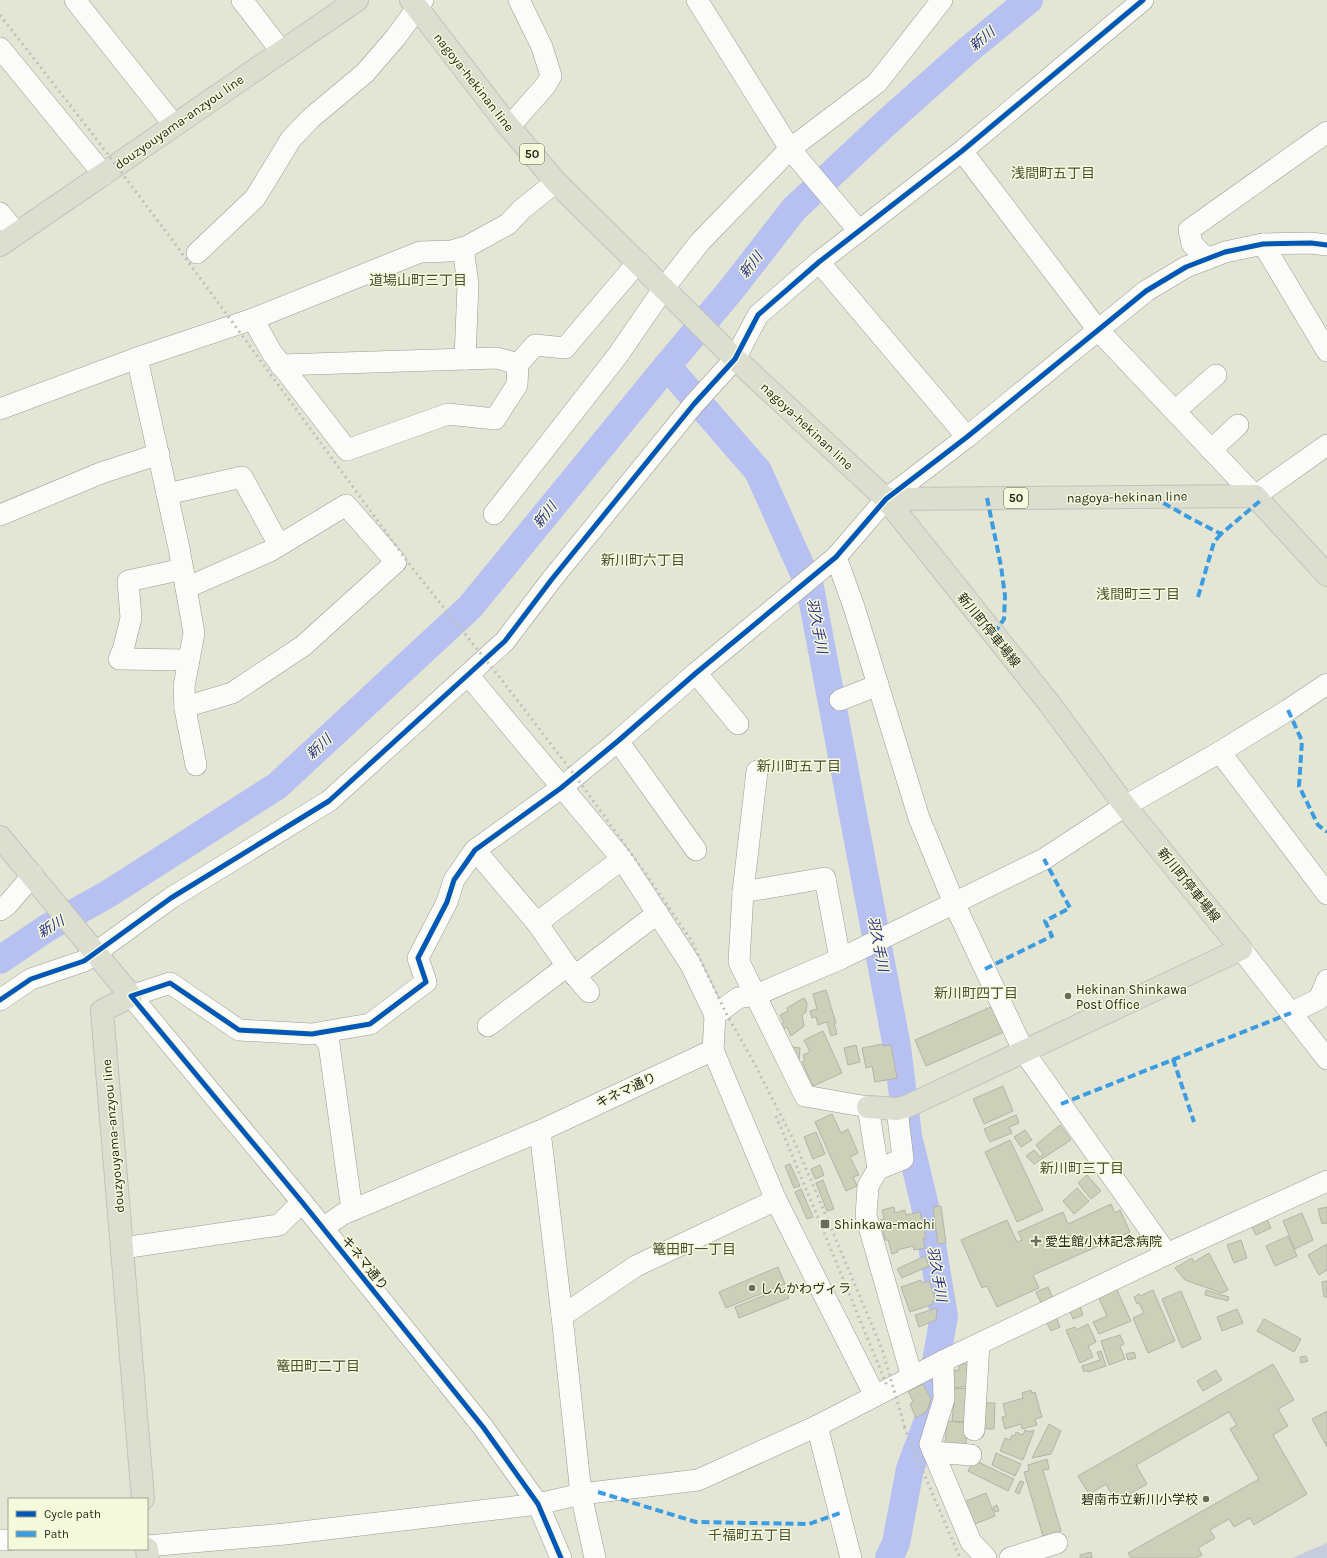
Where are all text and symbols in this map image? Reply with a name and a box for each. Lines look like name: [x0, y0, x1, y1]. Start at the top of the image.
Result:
water label: 新川: [966, 22, 1000, 55]
street label: nagoya-hekinan line: [431, 30, 517, 134]
street label: douzyouyama-anzyou line: [112, 71, 247, 172]
road number: 50: [520, 144, 544, 164]
district label: 浅間町五丁目: [1011, 165, 1095, 182]
water label: 新川: [736, 247, 768, 281]
district label: 道場山町三丁目: [369, 272, 467, 289]
street label: nagoya-hekinan line: [758, 379, 857, 473]
road number: 50: [1004, 488, 1028, 508]
street label: nagoya-hekinan line: [1066, 488, 1188, 506]
water label: 新川: [530, 497, 562, 531]
district label: 新川町六丁目: [601, 552, 685, 569]
district label: 浅間町三丁目: [1096, 586, 1180, 603]
street label: 新川町停車場線: [955, 590, 1023, 670]
water label: 羽久手川: [803, 597, 831, 657]
water label: 新川: [303, 730, 336, 763]
district label: 新川町五丁目: [757, 758, 841, 775]
street label: 新川町停車場線: [1155, 845, 1223, 925]
water label: 新川: [35, 911, 69, 941]
water label: 羽久手川: [864, 915, 892, 975]
place label: Hekinan Shinkawa Post Office: [1076, 982, 1187, 1012]
district label: 新川町四丁目: [934, 985, 1018, 1002]
marker: Hekinan Shinkawa Post Office: [1063, 991, 1073, 1001]
street label: douzyouyama-anzyou line: [99, 1058, 127, 1213]
street label: キネマ通り: [593, 1069, 659, 1111]
district label: 新川町三丁目: [1040, 1160, 1124, 1177]
place label: Shinkawa-machi: [834, 1217, 935, 1232]
marker: Shinkawa-machi: [819, 1218, 831, 1230]
street label: キネマ通り: [339, 1233, 391, 1293]
place label: 愛生館小林記念病院: [1045, 1234, 1162, 1249]
marker: 愛生館小林記念病院: [1030, 1235, 1042, 1247]
district label: 篭田町一丁目: [652, 1241, 736, 1258]
water label: 羽久手川: [924, 1245, 951, 1305]
place label: しんかわヴィラ: [760, 1281, 851, 1296]
marker: しんかわヴィラ: [747, 1283, 757, 1293]
district label: 篭田町二丁目: [276, 1358, 360, 1375]
place label: 碧南市立新川小学校: [1081, 1492, 1198, 1507]
marker: 碧南市立新川小学校: [1201, 1494, 1211, 1504]
legend: [8, 1498, 148, 1550]
text: Cycle path: [44, 1507, 101, 1521]
text: Path: [44, 1527, 69, 1541]
district label: 千福町五丁目: [708, 1527, 792, 1544]

